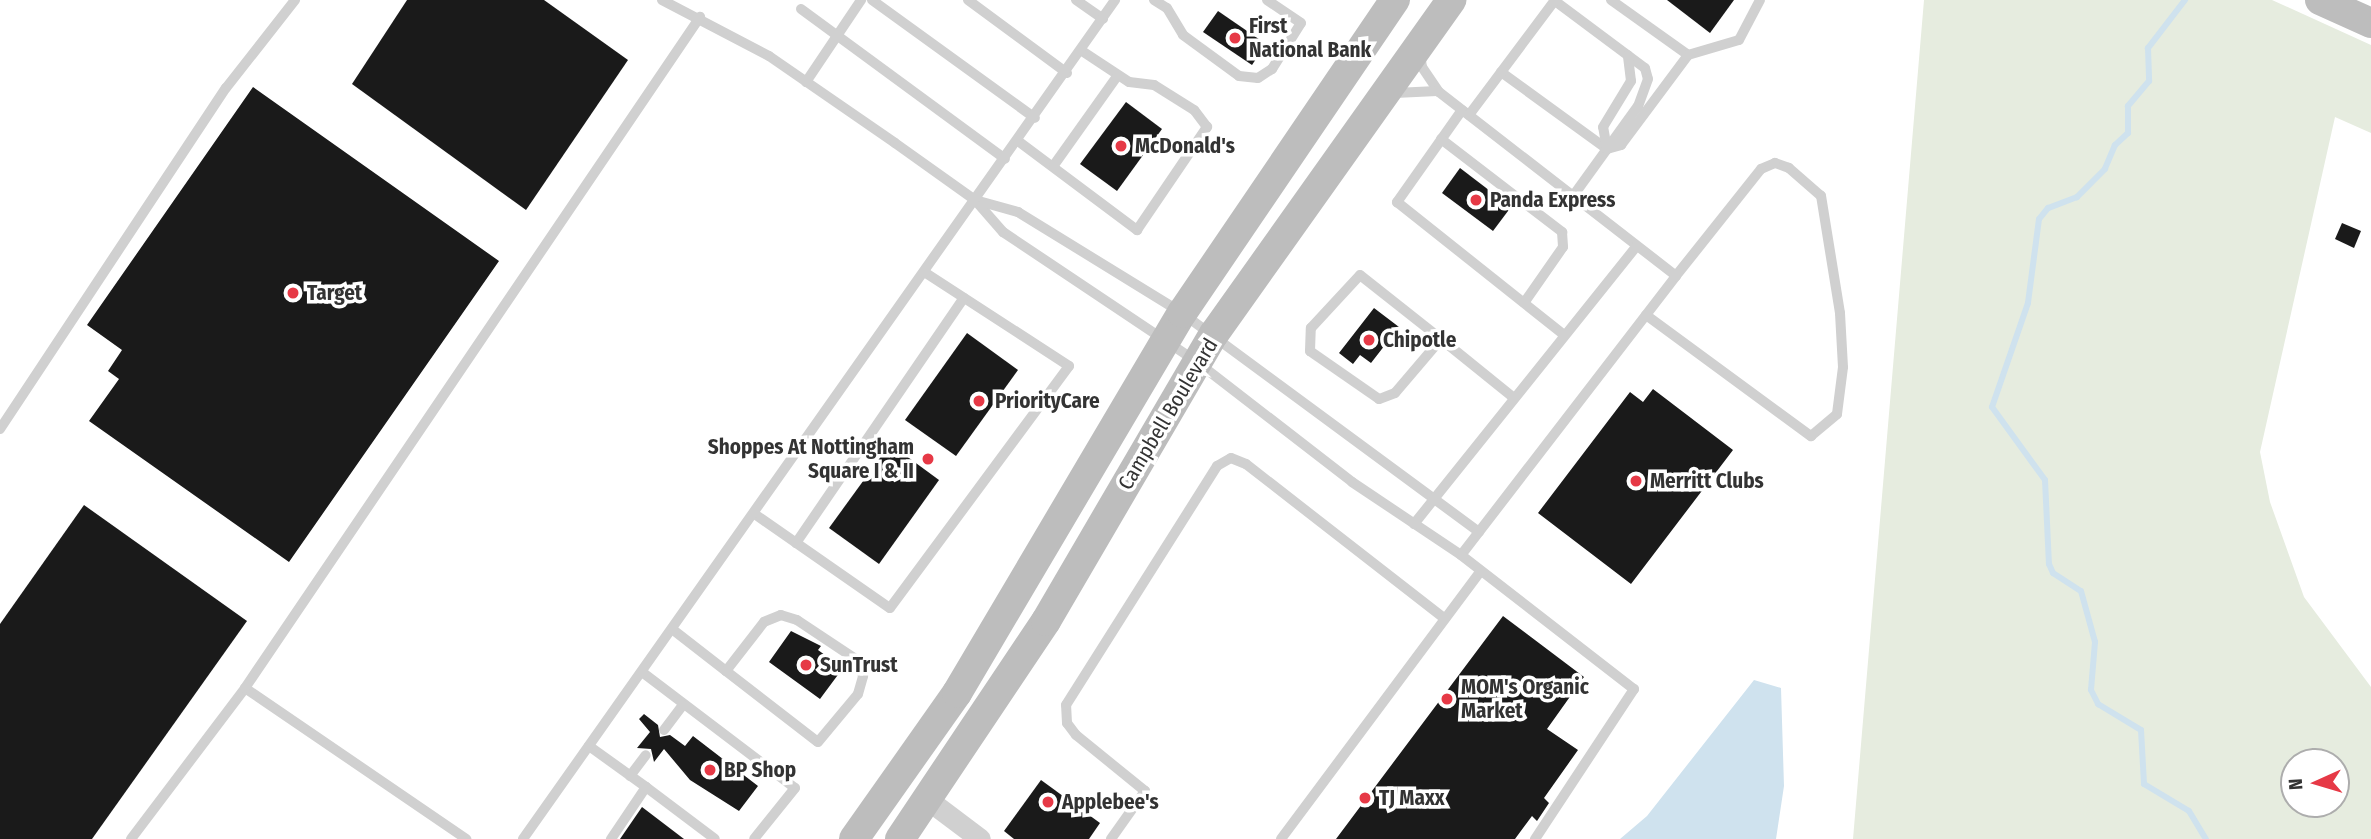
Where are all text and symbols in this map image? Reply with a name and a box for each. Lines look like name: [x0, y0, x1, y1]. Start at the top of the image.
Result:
place label: First National Bank: [1249, 13, 1371, 63]
marker: First National Bank: [1227, 30, 1243, 46]
place label: McDonald's: [1135, 133, 1235, 159]
marker: McDonald's: [1113, 138, 1129, 154]
place label: Panda Express: [1490, 187, 1615, 213]
marker: Panda Express: [1468, 192, 1484, 208]
place label: Target: [307, 280, 362, 306]
marker: Target: [285, 285, 301, 301]
place label: Chipotle: [1383, 327, 1456, 353]
marker: Chipotle: [1361, 332, 1377, 348]
street label: Campbell Boulevard: [1113, 334, 1223, 494]
place label: PriorityCare: [995, 388, 1100, 414]
marker: PriorityCare: [969, 391, 989, 411]
place label: Shoppes At Nottingham Square I & II: [708, 434, 914, 484]
marker: Shoppes At Nottingham Square I & II: [920, 451, 936, 467]
place label: Merritt Clubs: [1650, 468, 1764, 494]
marker: Merritt Clubs: [1628, 473, 1644, 489]
place label: SunTrust: [820, 652, 898, 678]
marker: SunTrust: [798, 657, 814, 673]
place label: MOM's Organic Market: [1461, 674, 1589, 724]
marker: MOM's Organic Market: [1439, 691, 1455, 707]
north arrow: [2280, 748, 2350, 818]
place label: BP Shop: [724, 757, 796, 783]
marker: BP Shop: [702, 762, 718, 778]
text: N: [2284, 778, 2307, 791]
place label: TJ Maxx: [1379, 785, 1445, 811]
place label: Applebee's: [1062, 789, 1159, 815]
marker: TJ Maxx: [1357, 790, 1373, 806]
marker: Applebee's: [1040, 794, 1056, 810]

